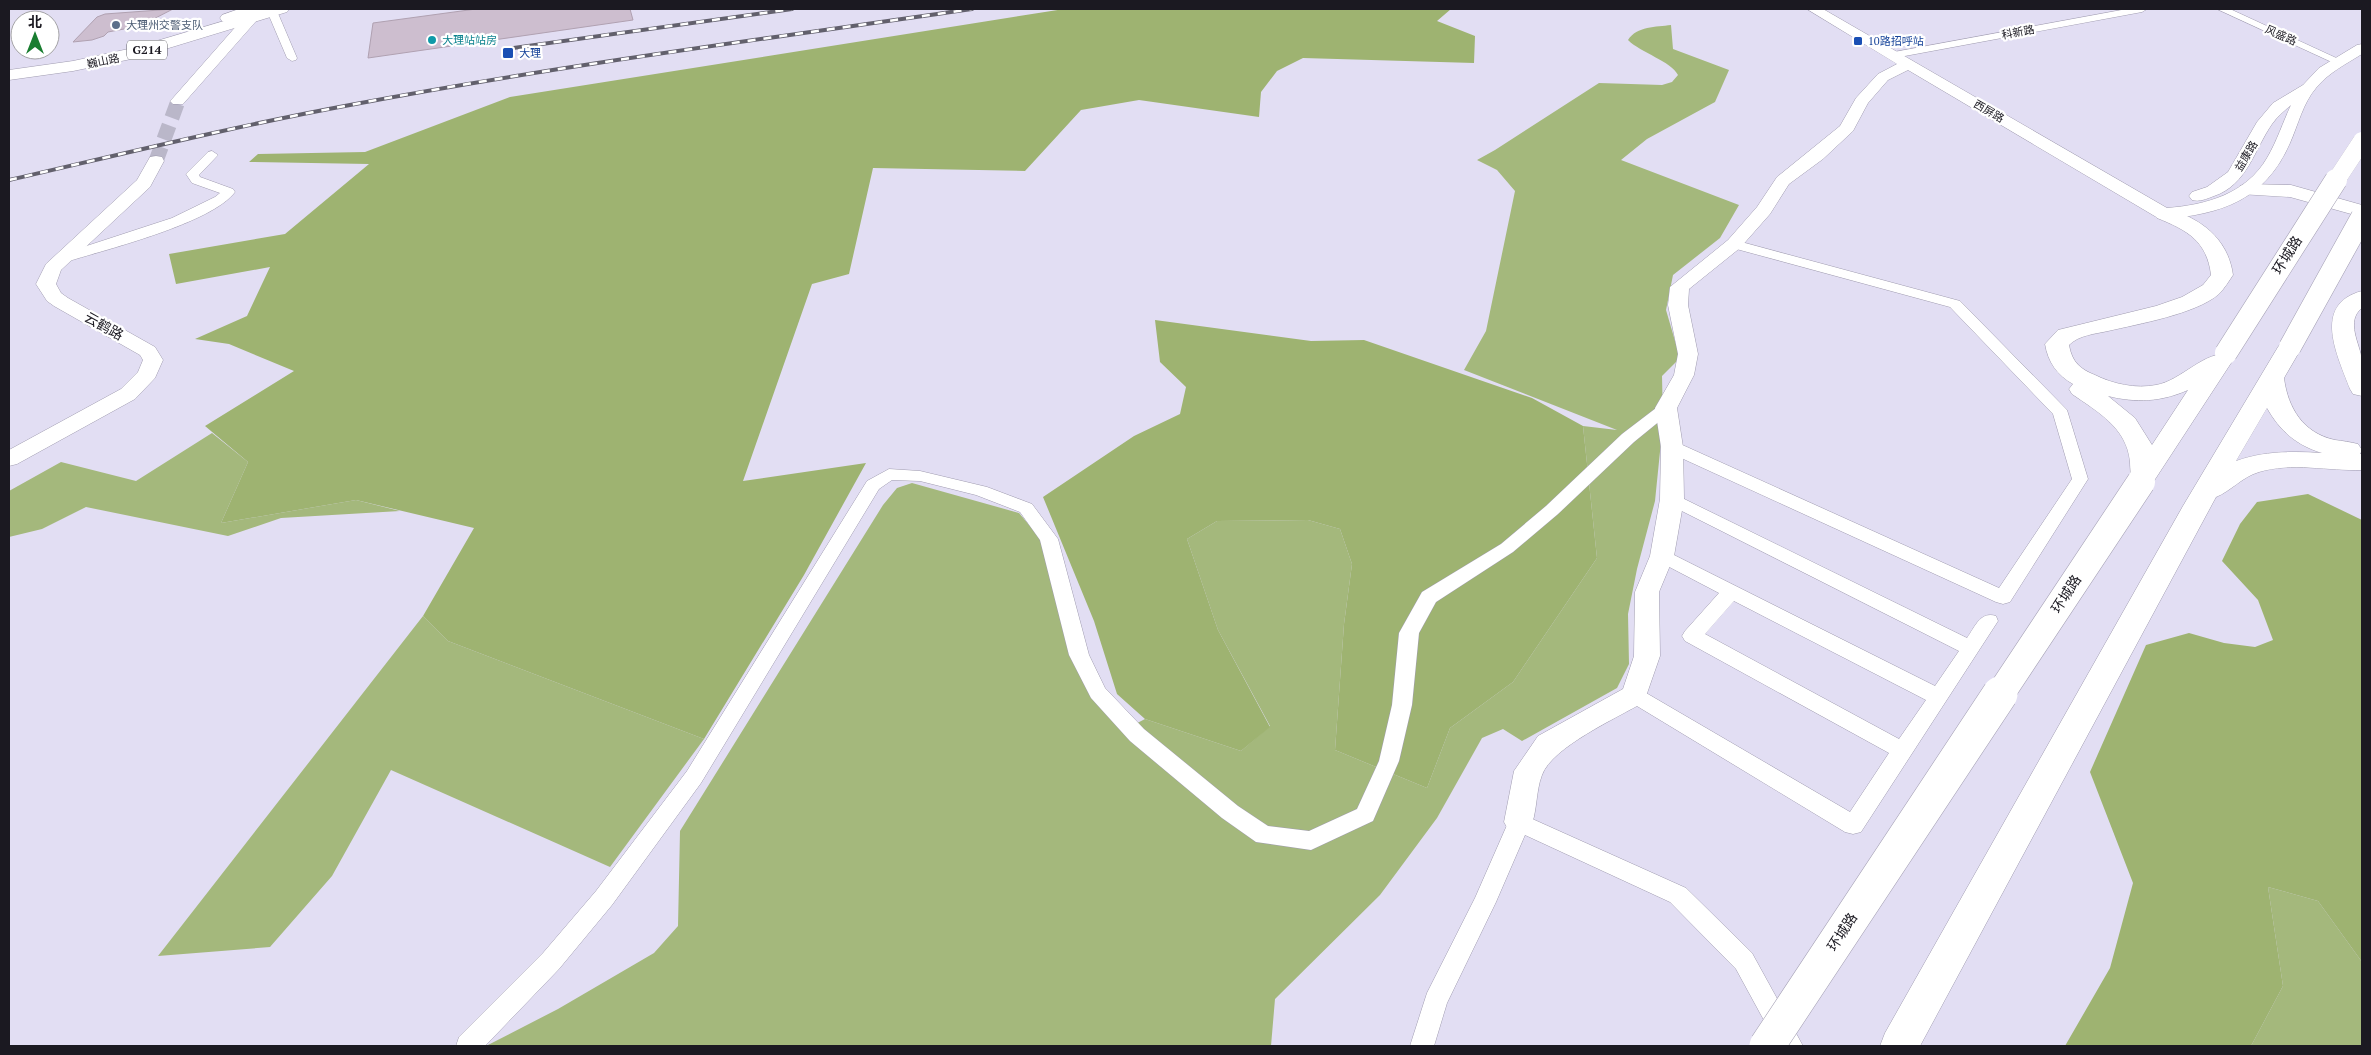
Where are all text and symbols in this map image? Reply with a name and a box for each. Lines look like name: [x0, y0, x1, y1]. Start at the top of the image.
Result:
north arrow: [10, 10, 60, 60]
text: 北: [28, 12, 42, 31]
place label: 大理州交警支队: [126, 18, 203, 32]
marker: 大理州交警支队: [110, 19, 122, 31]
street label: 科新路: [2000, 22, 2036, 42]
street label: 风盛路: [2263, 22, 2299, 48]
place label: 大理站站房: [442, 33, 497, 47]
marker: 大理站站房: [426, 34, 438, 46]
place label: 10路招呼站: [1868, 34, 1924, 48]
marker: 10路招呼站: [1852, 35, 1864, 47]
road number: G214: [127, 40, 167, 60]
marker: 大理: [501, 46, 515, 60]
place label: 大理: [519, 46, 541, 60]
street label: 巍山路: [85, 51, 121, 71]
street label: 西屏路: [1971, 97, 2007, 125]
street label: 益康路: [2232, 138, 2260, 174]
street label: 环城路: [2267, 232, 2306, 278]
street label: 云鹤路: [81, 307, 127, 344]
street label: 环城路: [2046, 571, 2085, 617]
street label: 环城路: [1822, 909, 1861, 955]

